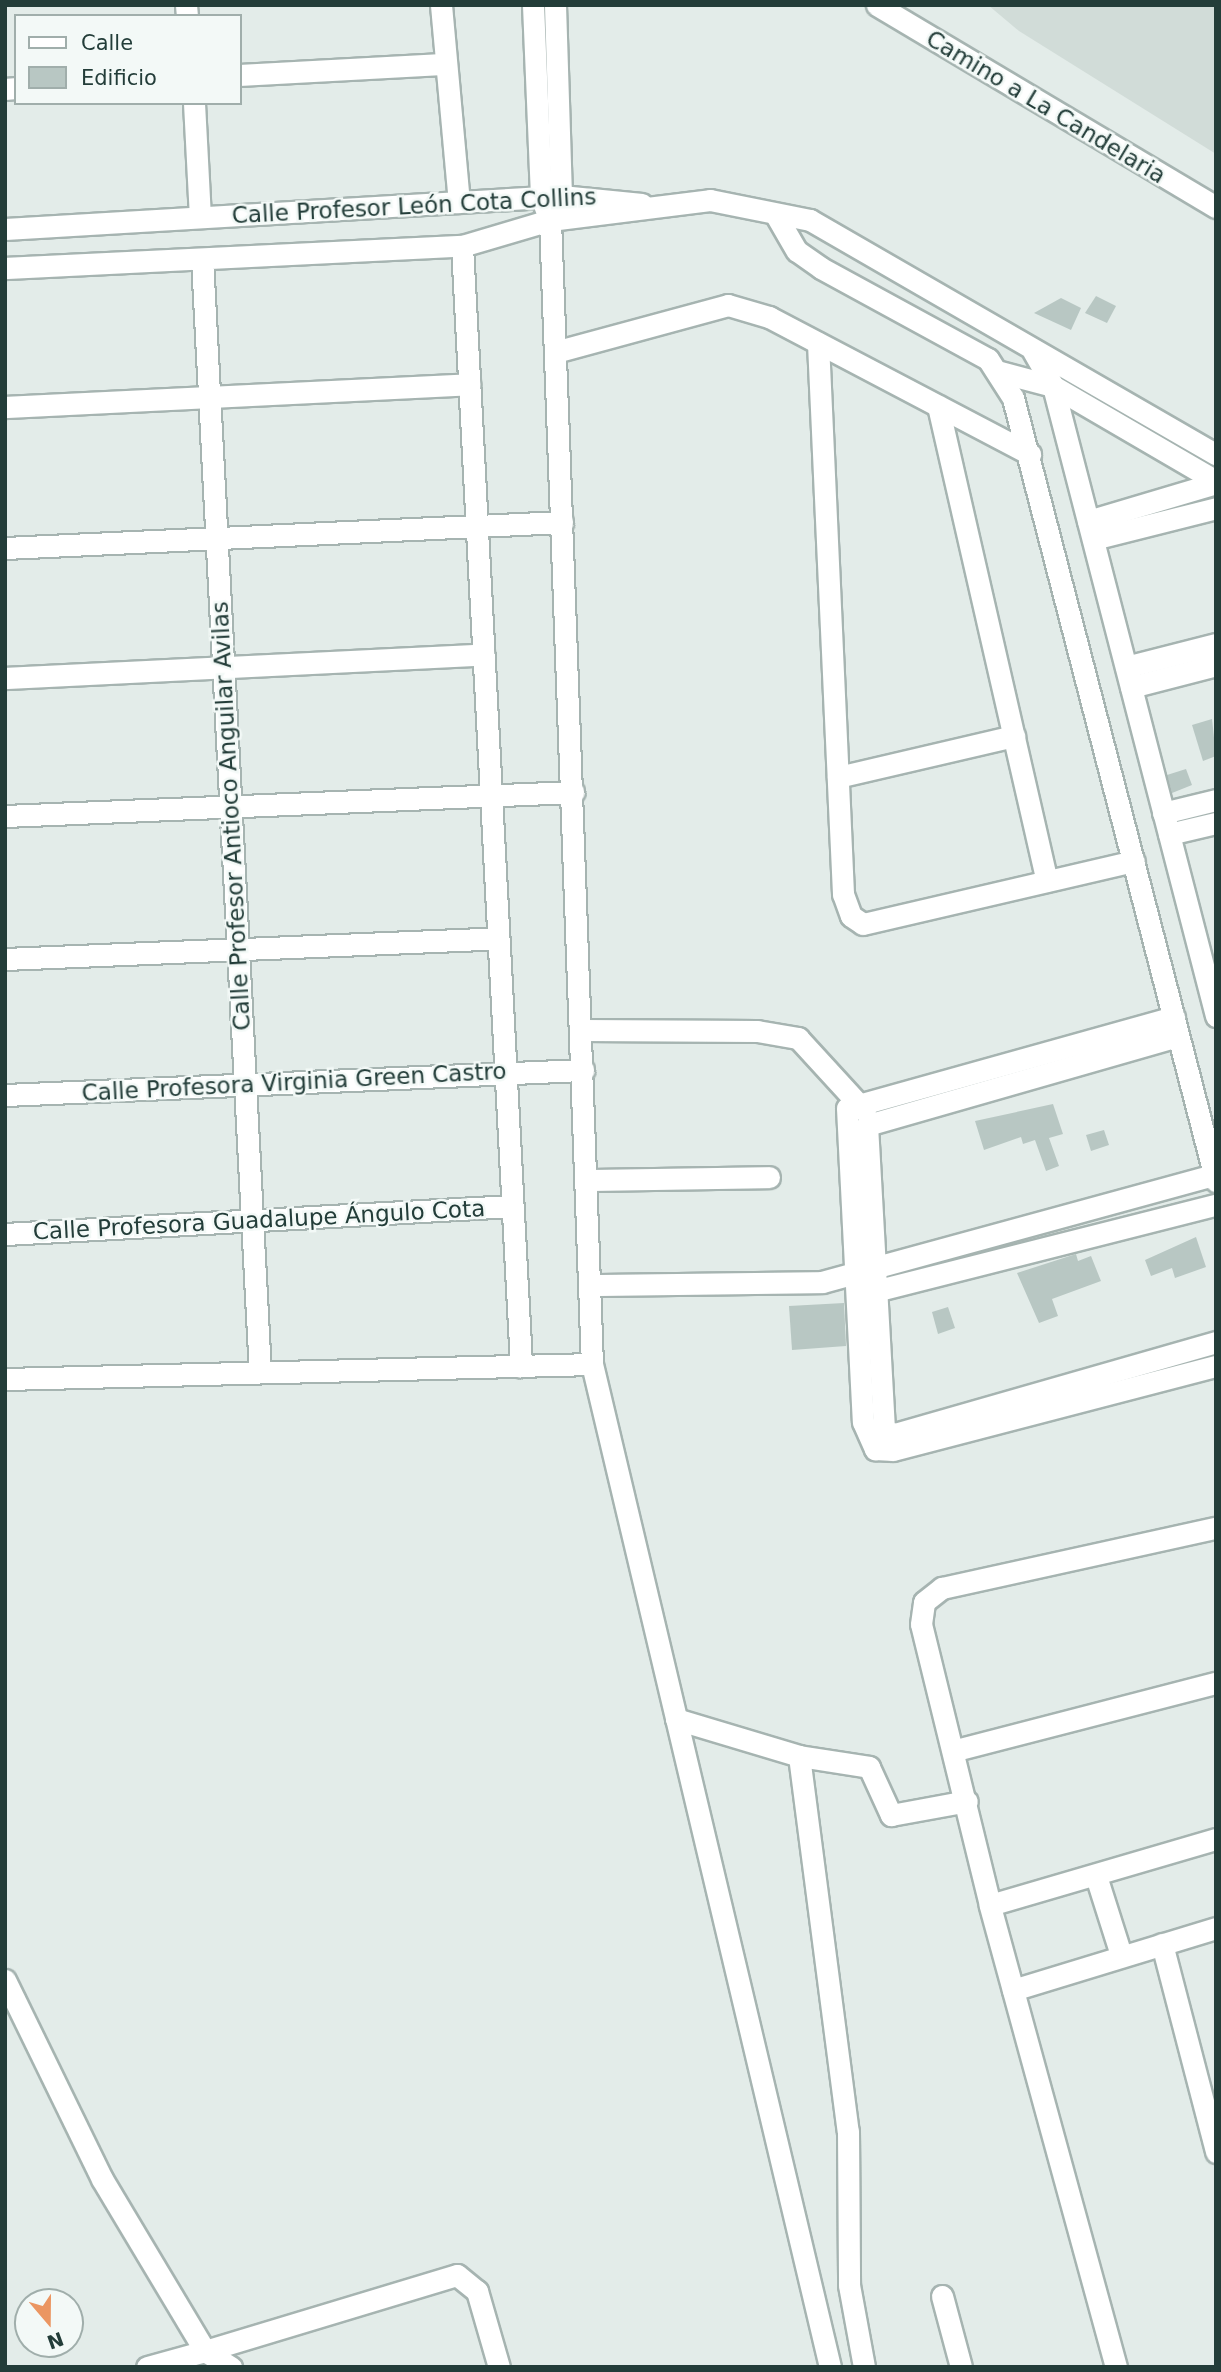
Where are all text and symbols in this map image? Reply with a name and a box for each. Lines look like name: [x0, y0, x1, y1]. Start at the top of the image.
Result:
legend: [14, 14, 242, 105]
street label: Camino a La Candelaria: [921, 24, 1171, 190]
text: Calle: [81, 31, 133, 55]
text: Edificio: [81, 66, 157, 90]
street label: Calle Profesor León Cota Collins: [231, 183, 597, 229]
street label: Calle Profesor Antioco Anguilar Avilas: [206, 601, 256, 1031]
street label: Calle Profesora Virginia Green Castro: [81, 1057, 507, 1107]
street label: Calle Profesora Guadalupe Ángulo Cota: [32, 1194, 486, 1246]
north arrow: [14, 2288, 84, 2358]
text: N: [44, 2328, 67, 2354]

